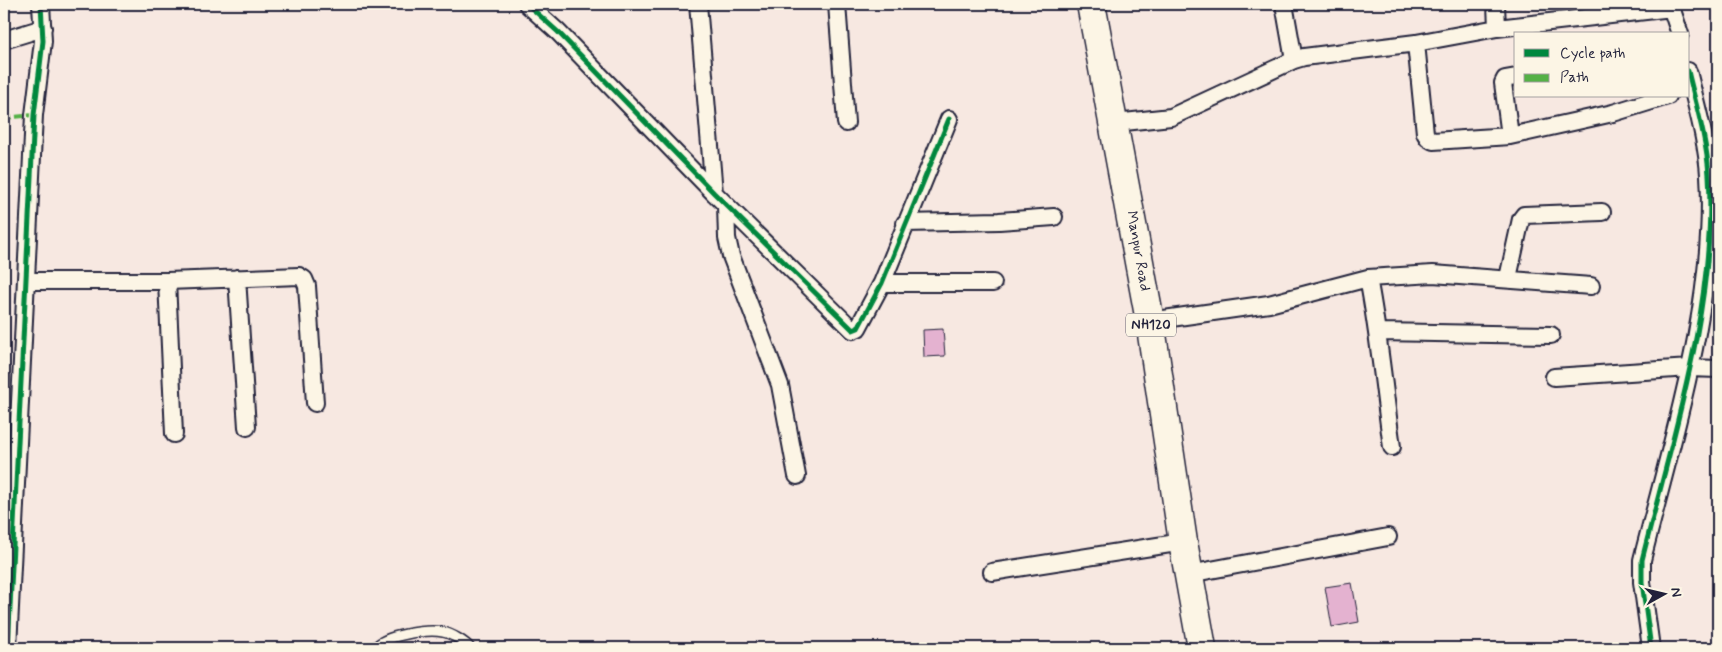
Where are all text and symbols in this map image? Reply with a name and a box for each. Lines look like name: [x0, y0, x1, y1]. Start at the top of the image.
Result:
legend: [1514, 32, 1690, 98]
text: Cycle path: [1560, 44, 1625, 64]
text: Path: [1560, 68, 1589, 88]
street label: Manpur Road: [1121, 209, 1155, 293]
road number: NH120: [1126, 314, 1176, 336]
north arrow: [1640, 570, 1690, 620]
text: N: [1666, 586, 1685, 598]

